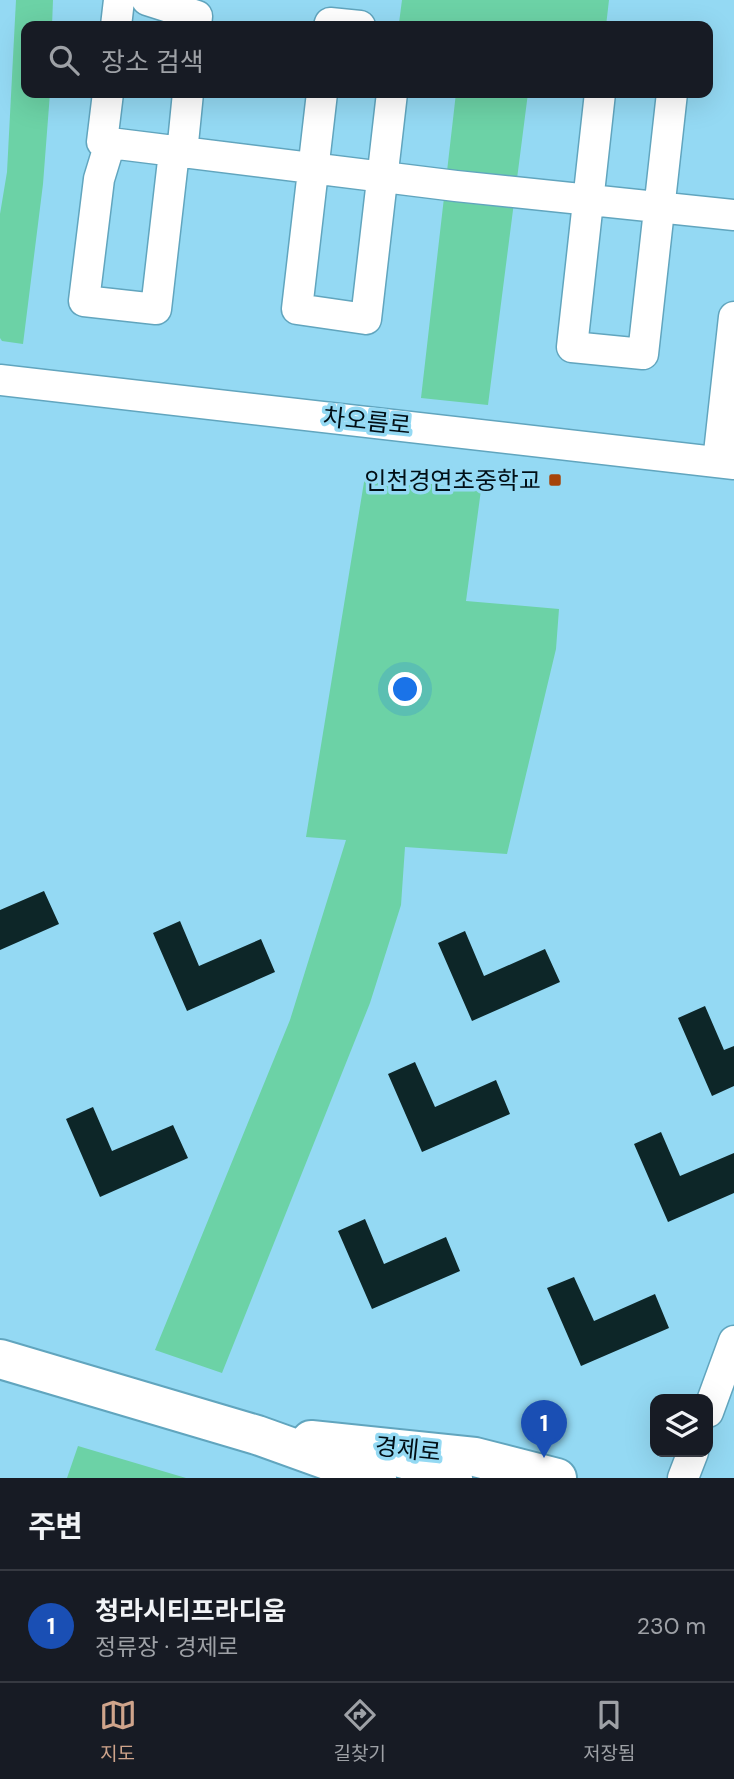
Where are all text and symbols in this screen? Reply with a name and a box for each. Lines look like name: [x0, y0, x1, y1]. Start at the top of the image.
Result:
search box: [21, 21, 713, 98]
icon: search: [45, 41, 83, 79]
text: 장소 검색: [101, 45, 204, 79]
street label: 차오름로: [321, 401, 413, 441]
place label: 인천경연초중학교: [364, 465, 541, 496]
marker: 인천경연초중학교: [547, 472, 563, 488]
your location: [388, 672, 422, 706]
map controls: [650, 1394, 713, 1457]
button: layers: [650, 1394, 713, 1457]
pin: 1: [521, 1400, 567, 1458]
street label: 경제로: [373, 1430, 443, 1468]
text: 주변: [28, 1507, 83, 1546]
text: 청라시티프라디움: [95, 1594, 286, 1628]
text: 1: [47, 1611, 55, 1641]
text: 230 m: [637, 1611, 706, 1641]
text: 정류장 · 경제로: [95, 1632, 239, 1662]
tab: 지도: [99, 1696, 137, 1766]
tab: 길찾기: [334, 1696, 386, 1766]
tab: 저장됨: [583, 1696, 635, 1766]

